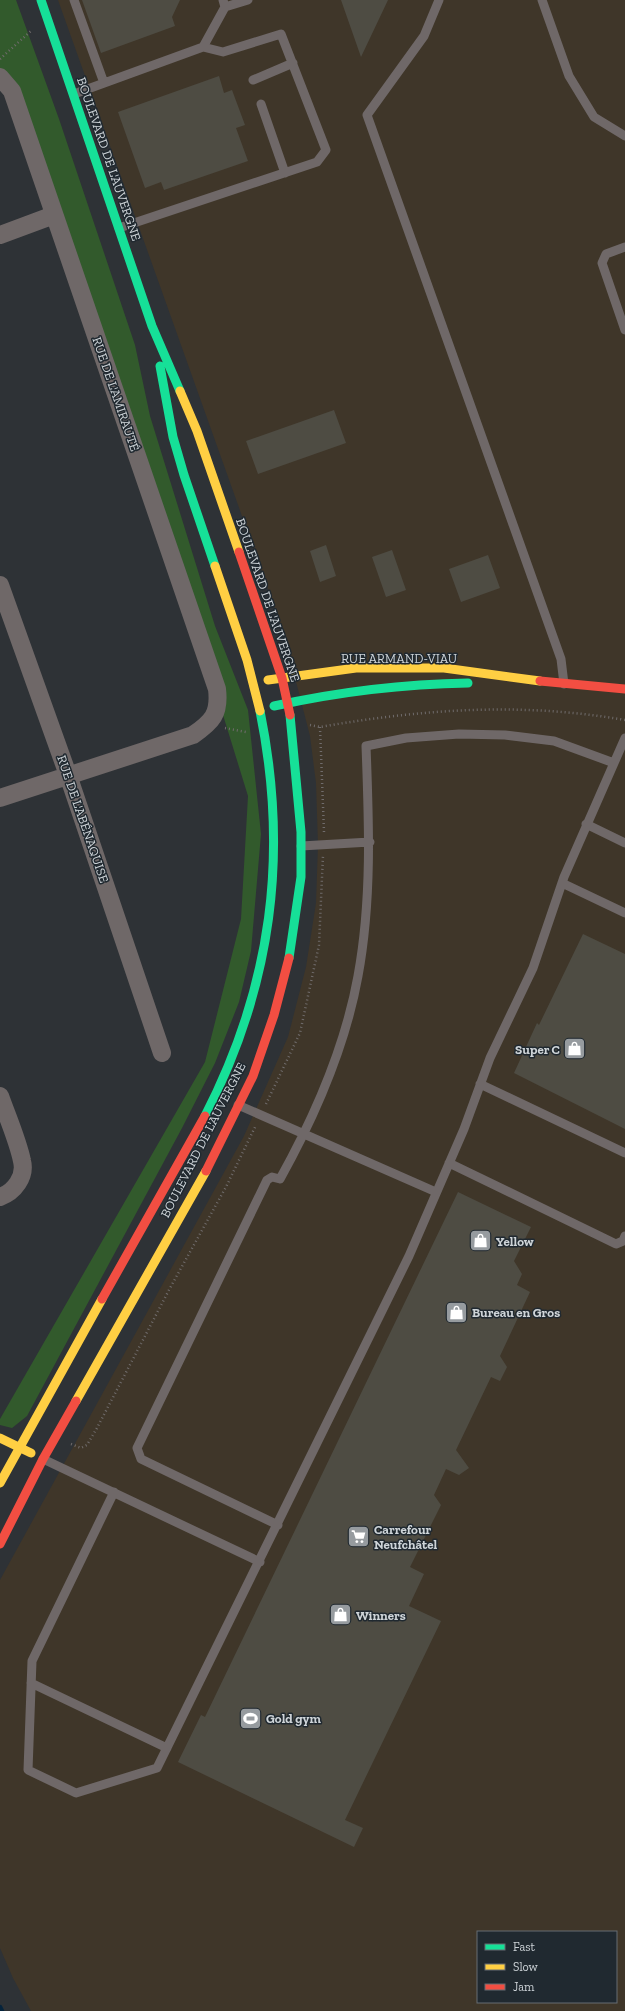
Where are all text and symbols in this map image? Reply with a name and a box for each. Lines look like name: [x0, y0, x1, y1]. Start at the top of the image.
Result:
street label: BOULEVARD DE L'AUVERGNE: [74, 75, 144, 243]
street label: RUE DE L'AMIRAUTÉ: [89, 335, 143, 454]
street label: BOULEVARD DE L'AUVERGNE: [233, 516, 303, 684]
street label: RUE ARMAND-VIAU: [341, 651, 457, 666]
street label: RUE DE L'ABÉNAQUISE: [54, 753, 112, 885]
shop icon: Super C: [562, 1036, 588, 1062]
place label: Super C: [515, 1042, 560, 1057]
street label: BOULEVARD DE L'AUVERGNE: [157, 1060, 249, 1220]
shop icon: Yellow: [467, 1228, 493, 1254]
place label: Yellow: [496, 1234, 534, 1249]
shop icon: Bureau en Gros: [444, 1299, 470, 1325]
place label: Bureau en Gros: [472, 1305, 560, 1320]
place label: Carrefour Neufchâtel: [374, 1522, 438, 1552]
supermarket icon: Carrefour Neufchâtel: [346, 1523, 372, 1549]
shop icon: Winners: [327, 1602, 353, 1628]
place label: Winners: [356, 1608, 406, 1623]
sports icon: Gold gym: [238, 1705, 264, 1731]
place label: Gold gym: [266, 1711, 321, 1726]
legend: [477, 1931, 617, 2003]
text: Fast: [513, 1940, 536, 1954]
text: Slow: [513, 1960, 539, 1974]
text: Jam: [513, 1980, 535, 1994]

